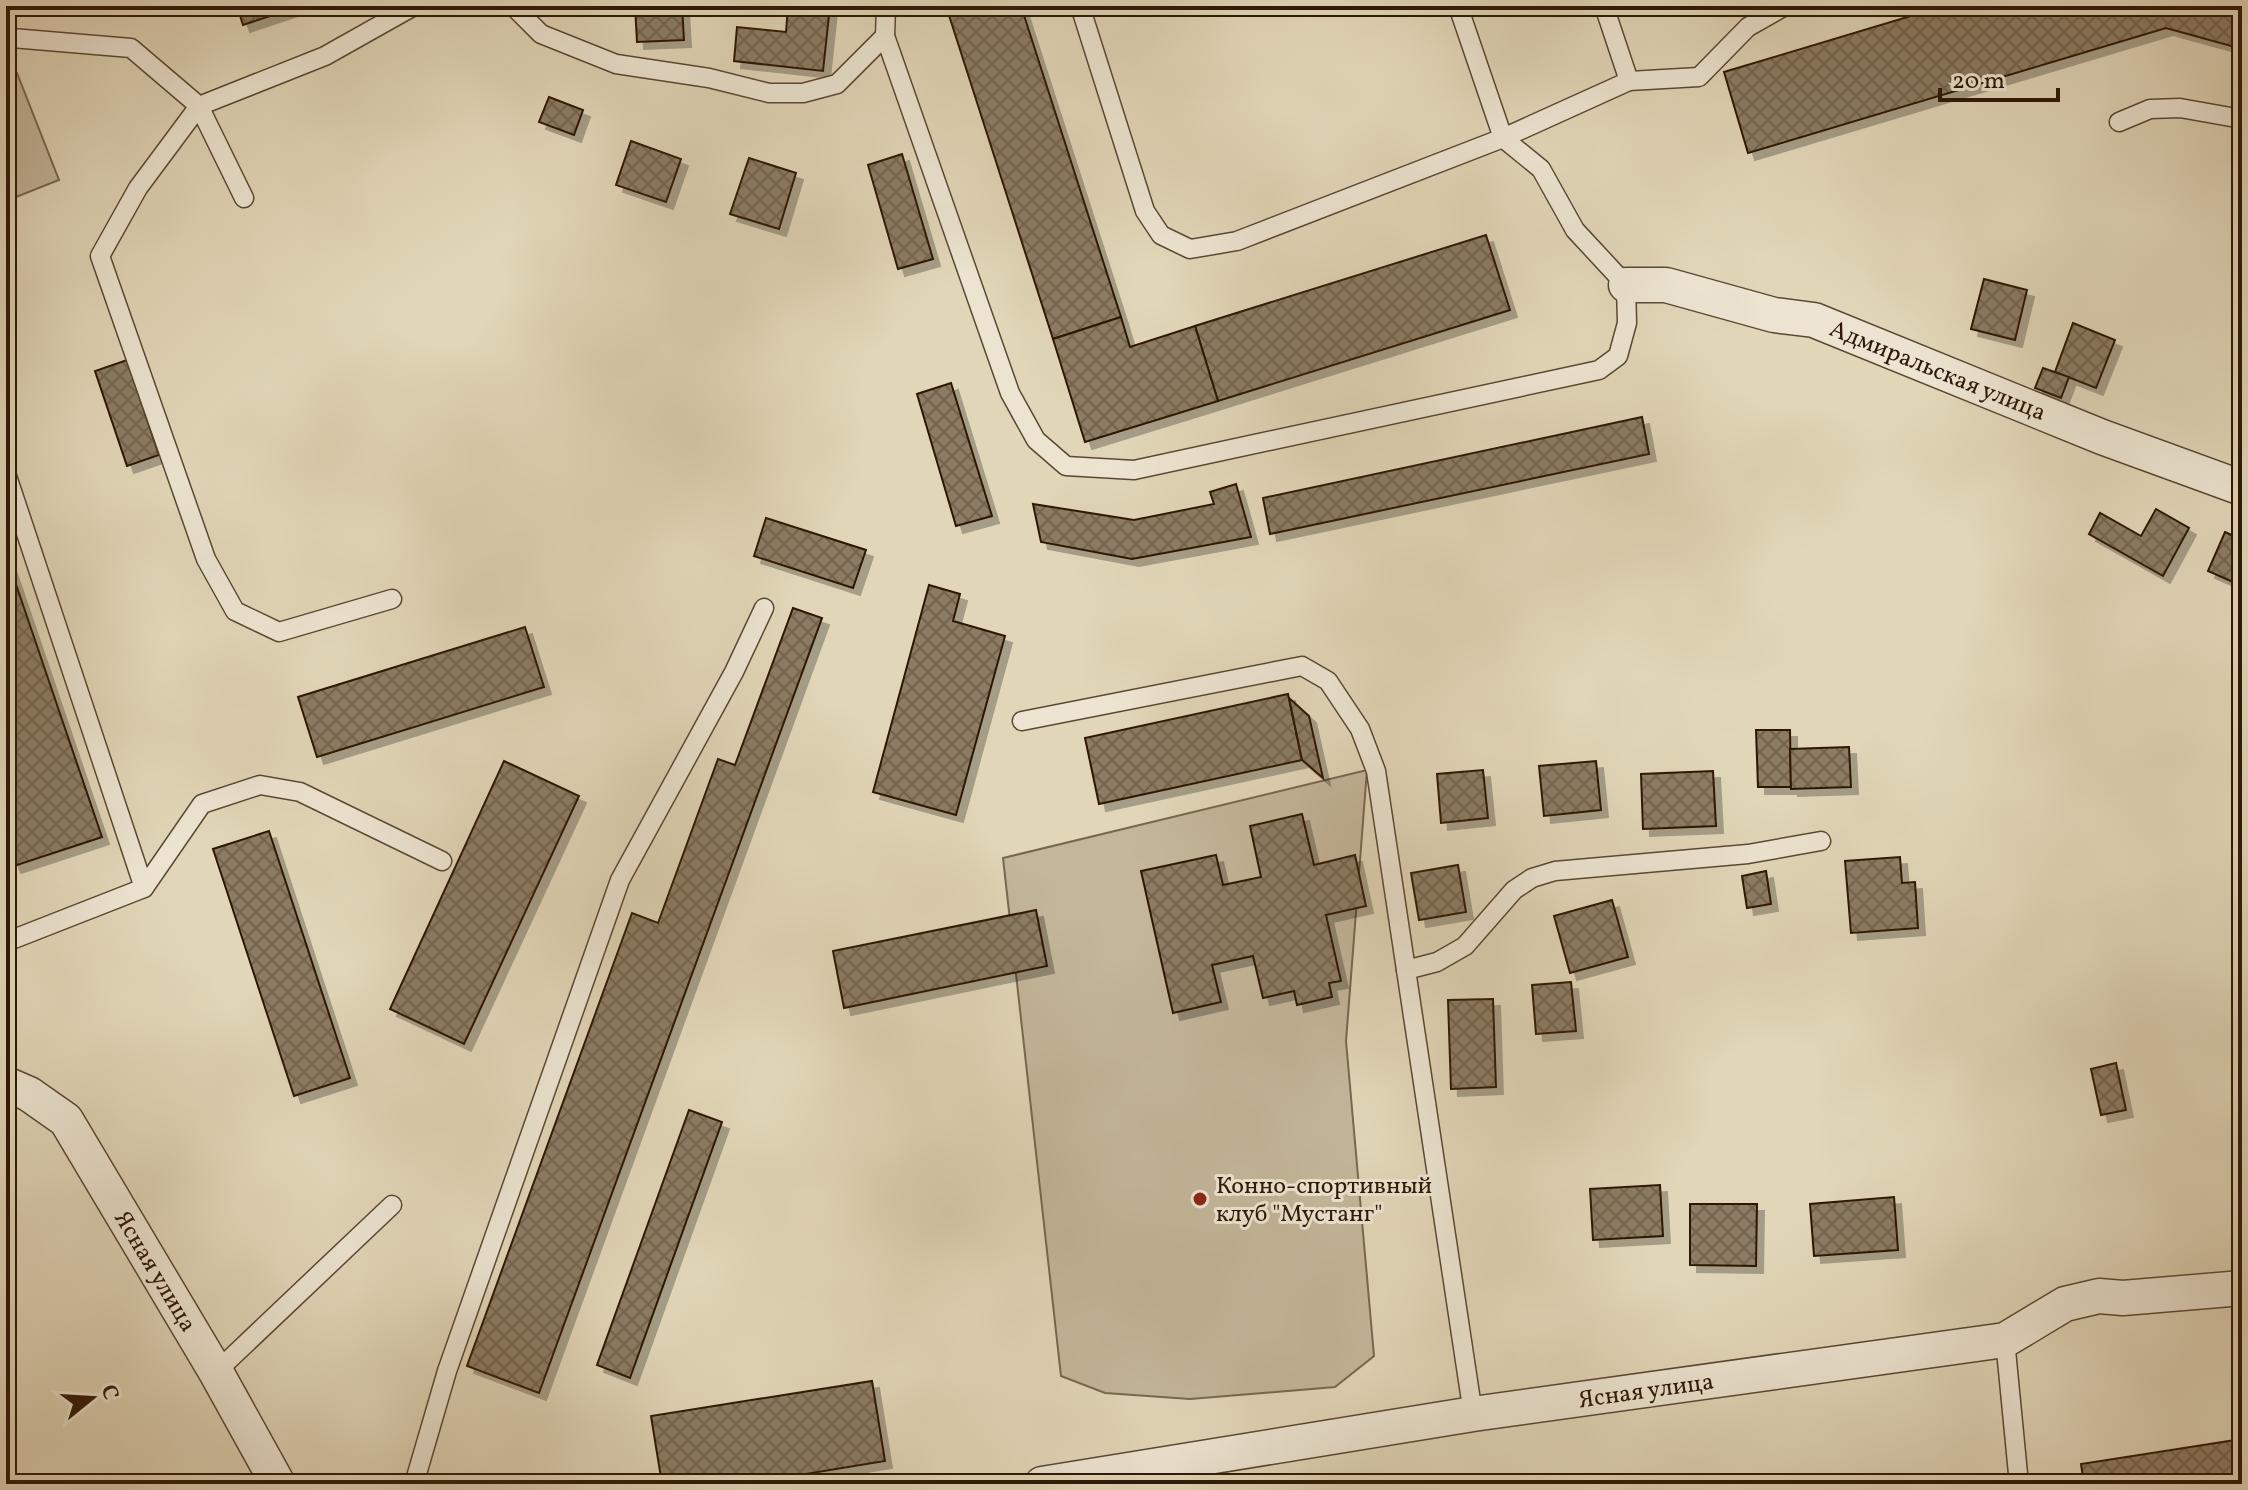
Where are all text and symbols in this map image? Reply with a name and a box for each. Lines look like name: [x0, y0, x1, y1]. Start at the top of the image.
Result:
scale bar: [1940, 52, 2058, 102]
text: 20 m: [1952, 65, 2005, 99]
street label: Адмиральская улица: [1824, 313, 2051, 431]
place label: Конно-спортивный клуб "Мустанг": [1216, 1170, 1432, 1232]
marker: Конно-спортивный клуб "Мустанг": [1191, 1190, 1209, 1208]
street label: Ясная улица: [105, 1205, 204, 1339]
north arrow: [52, 1358, 132, 1438]
street label: Ясная улица: [1576, 1366, 1716, 1418]
text: С: [92, 1381, 126, 1404]

